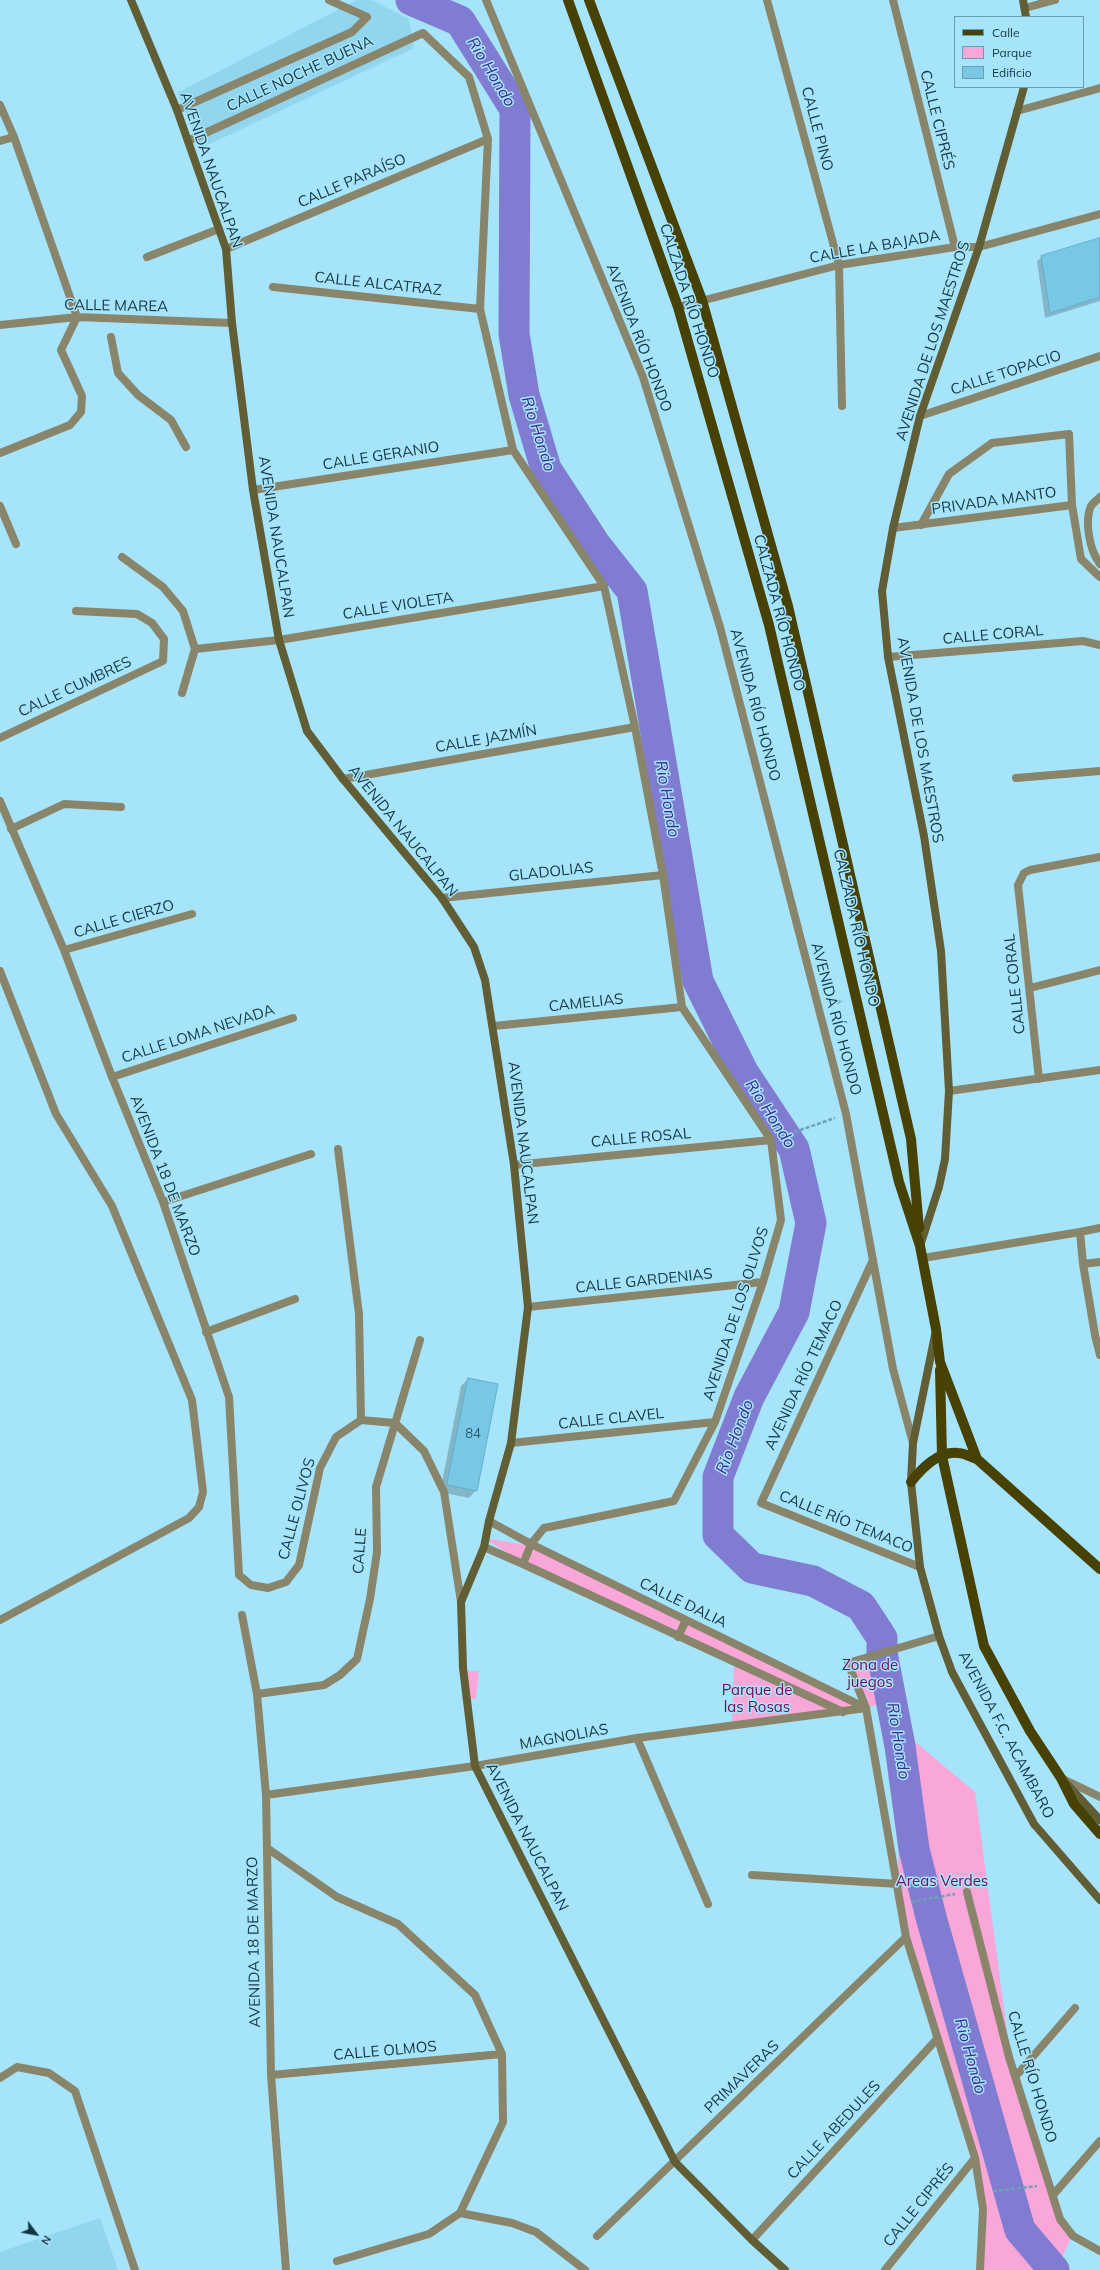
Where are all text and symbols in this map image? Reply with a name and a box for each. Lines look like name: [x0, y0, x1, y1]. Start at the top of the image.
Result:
legend: [954, 16, 1084, 88]
text: Calle: [992, 25, 1019, 40]
street label: CALLE NOCHE BUENA: [224, 32, 376, 116]
water label: Rio Hondo: [463, 34, 519, 110]
text: Parque: [992, 45, 1032, 60]
text: Edificio: [992, 65, 1032, 80]
street label: CALLE CIPRÉS: [916, 68, 958, 172]
street label: CALLE PINO: [797, 85, 837, 173]
street label: AVENIDA NAUCALPAN: [176, 90, 246, 250]
street label: CALLE PARAÍSO: [295, 150, 409, 212]
street label: CALZADA RÍO HONDO: [655, 221, 723, 381]
street label: CALLE LA BAJADA: [808, 227, 942, 267]
street label: AVENIDA DE LOS MAESTROS: [892, 239, 974, 443]
street label: AVENIDA RÍO HONDO: [602, 261, 676, 415]
street label: CALLE ALCATRAZ: [314, 268, 442, 300]
street label: CALLE MAREA: [64, 296, 168, 316]
street label: CALLE TOPACIO: [948, 347, 1064, 399]
water label: Rio Hondo: [517, 394, 559, 474]
street label: CALLE GERANIO: [321, 438, 441, 474]
street label: AVENIDA NAUCALPAN: [254, 455, 298, 619]
street label: PRIVADA MANTO: [930, 483, 1058, 519]
street label: CALZADA RÍO HONDO: [749, 533, 809, 693]
street label: CALLE VIOLETA: [341, 588, 455, 624]
street label: CALLE CORAL: [942, 622, 1044, 648]
street label: AVENIDA RÍO HONDO: [726, 627, 784, 783]
street label: AVENIDA DE LOS MAESTROS: [893, 636, 947, 844]
street label: CALLE CUMBRES: [16, 653, 134, 721]
street label: CALLE JAZMÍN: [434, 721, 538, 757]
water label: Rio Hondo: [651, 759, 683, 839]
street label: AVENIDA NAUCALPAN: [344, 762, 462, 900]
street label: CALZADA RÍO HONDO: [829, 847, 883, 1009]
street label: GLADOLIAS: [508, 859, 594, 885]
street label: CALLE CIERZO: [72, 896, 176, 942]
street label: CALLE CORAL: [1001, 933, 1029, 1035]
street label: AVENIDA RÍO HONDO: [807, 941, 865, 1097]
street label: CAMELIAS: [548, 990, 624, 1016]
street label: CALLE LOMA NEVADA: [119, 1001, 277, 1067]
street label: AVENIDA NAUCALPAN: [504, 1061, 542, 1225]
water label: Rio Hondo: [741, 1076, 799, 1152]
street label: AVENIDA 18 DE MARZO: [126, 1093, 204, 1259]
street label: CALLE ROSAL: [590, 1125, 692, 1151]
street label: AVENIDA DE LOS OLIVOS: [699, 1225, 773, 1403]
street label: CALLE GARDENIAS: [575, 1265, 713, 1297]
street label: AVENIDA RÍO TEMACO: [761, 1297, 847, 1453]
water label: Rio Hondo: [712, 1397, 758, 1477]
street label: CALLE CLAVEL: [557, 1405, 665, 1433]
house number: 84: [465, 1426, 481, 1442]
street label: CALLE OLIVOS: [275, 1456, 319, 1562]
street label: CALLE RÍO TEMACO: [776, 1487, 916, 1557]
street label: CALLE: [349, 1527, 371, 1575]
street label: CALLE DALIA: [636, 1574, 730, 1632]
street label: AVENIDA F.C. ACAMBARO: [954, 1648, 1058, 1822]
park label: Zona de juegos: [842, 1656, 898, 1691]
park label: Parque de las Rosas: [722, 1681, 792, 1716]
water label: Rio Hondo: [882, 1701, 914, 1781]
street label: MAGNOLIAS: [518, 1720, 610, 1754]
street label: AVENIDA NAUCALPAN: [482, 1760, 572, 1914]
street label: AVENIDA 18 DE MARZO: [244, 1856, 264, 2028]
park label: Areas Verdes: [896, 1872, 988, 1890]
street label: CALLE RÍO HONDO: [1003, 2009, 1061, 2145]
water label: Rio Hondo: [950, 2016, 990, 2096]
street label: PRIMAVERAS: [701, 2037, 783, 2117]
street label: CALLE OLMOS: [333, 2038, 437, 2064]
street label: CALLE ABEDULES: [784, 2077, 884, 2183]
street label: CALLE CIPRÉS: [880, 2160, 958, 2250]
north arrow: [16, 2214, 56, 2254]
text: N: [38, 2233, 54, 2248]

